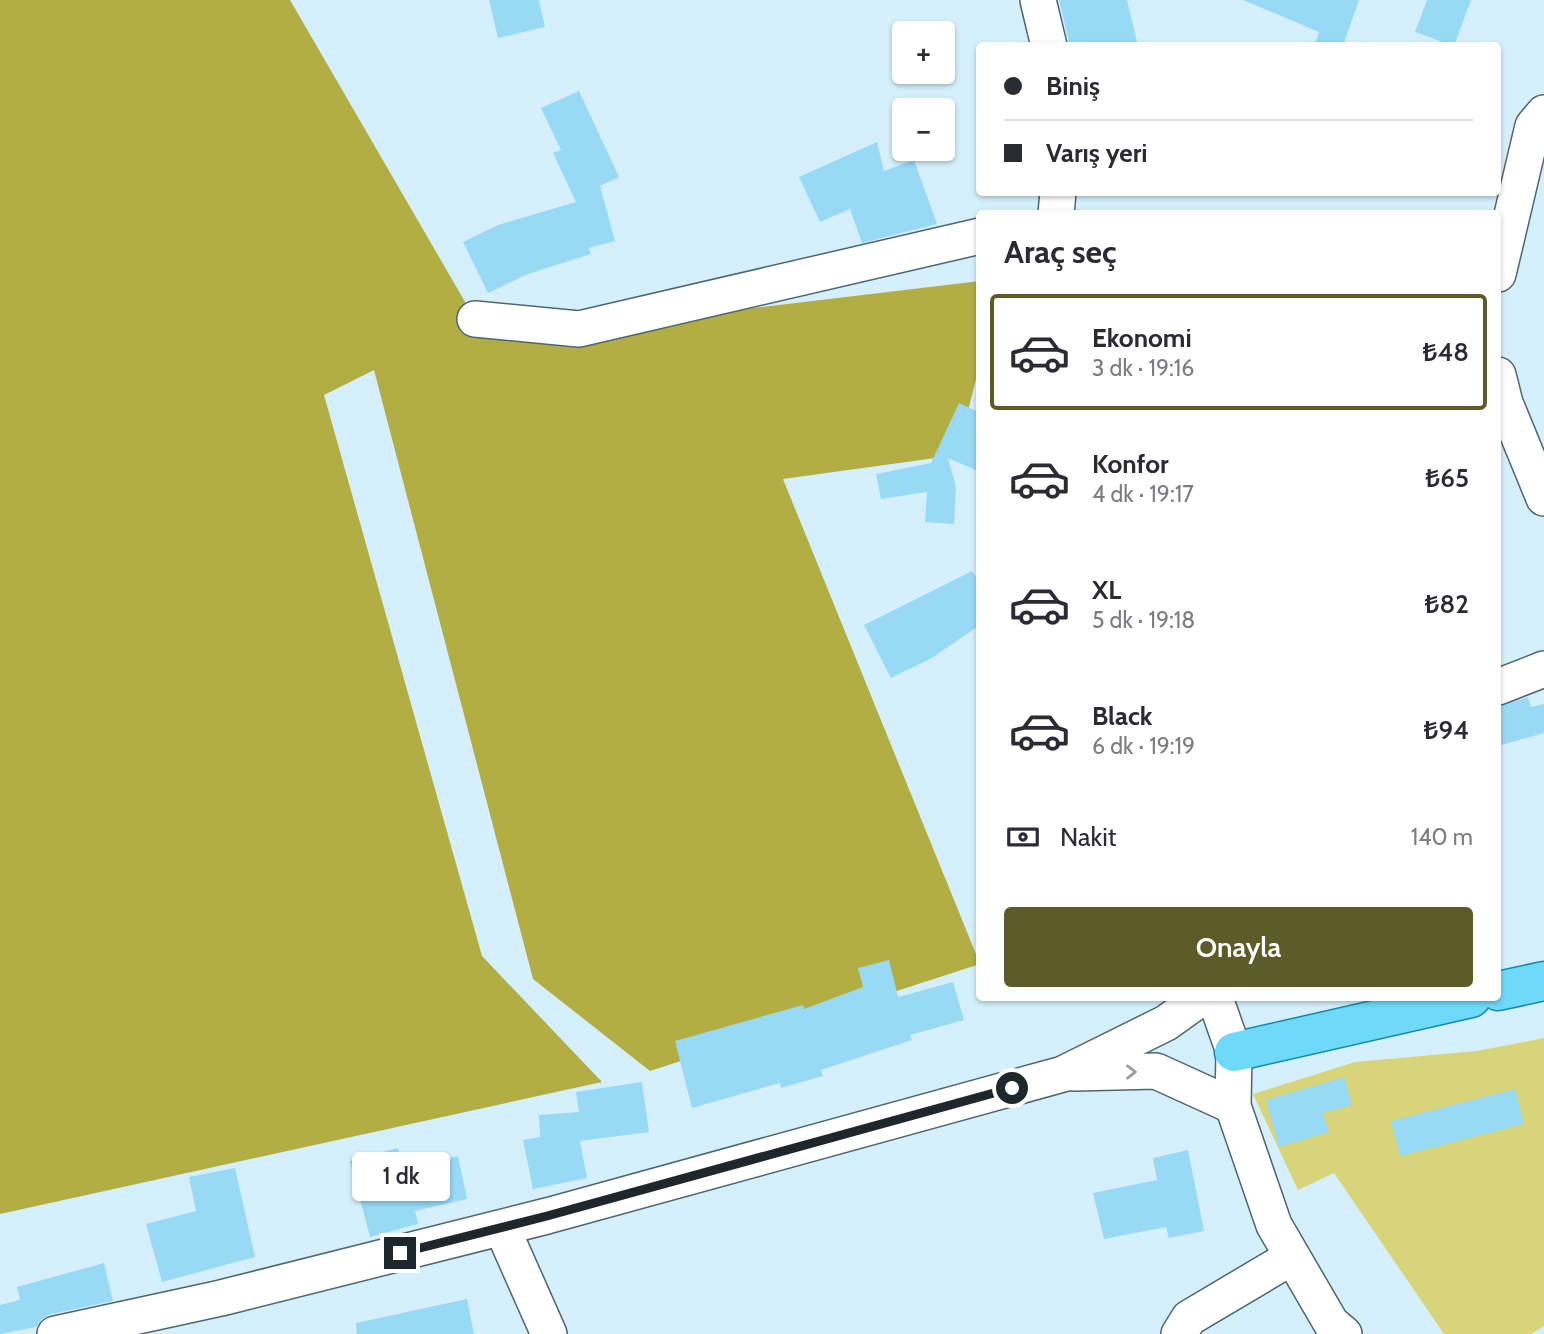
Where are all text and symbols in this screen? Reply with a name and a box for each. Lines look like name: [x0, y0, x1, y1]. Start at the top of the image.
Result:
map controls: [892, 21, 955, 161]
button: +: [892, 21, 955, 84]
text: Biniş: [1046, 70, 1100, 102]
button: −: [892, 98, 955, 161]
text: Varış yeri: [1046, 137, 1148, 169]
text: Araç seç: [1004, 232, 1117, 271]
icon: car: [1008, 321, 1071, 384]
text: Ekonomi: [1092, 322, 1192, 354]
text: ₺48: [1422, 336, 1469, 368]
text: 3 dk · 19:16: [1092, 354, 1194, 382]
icon: car: [1008, 447, 1071, 510]
text: Konfor: [1092, 448, 1169, 480]
text: ₺65: [1425, 462, 1469, 494]
text: 4 dk · 19:17: [1092, 480, 1194, 508]
icon: car: [1008, 573, 1071, 636]
text: XL: [1092, 574, 1121, 606]
text: ₺82: [1424, 588, 1469, 620]
text: 5 dk · 19:18: [1092, 606, 1195, 634]
icon: car: [1008, 699, 1071, 762]
text: Black: [1092, 700, 1152, 732]
text: ₺94: [1423, 714, 1469, 746]
text: 6 dk · 19:19: [1092, 732, 1195, 760]
icon: cash: [1004, 818, 1042, 856]
text: Nakit: [1060, 821, 1116, 853]
text: 140 m: [1411, 823, 1473, 851]
button: Onayla: [1004, 907, 1473, 987]
one-way arrow: [1127, 1064, 1137, 1080]
route start: [996, 1072, 1028, 1104]
callout: 1 dk: [351, 1152, 449, 1200]
text: 1 dk: [382, 1162, 420, 1190]
route end: [384, 1237, 416, 1269]

